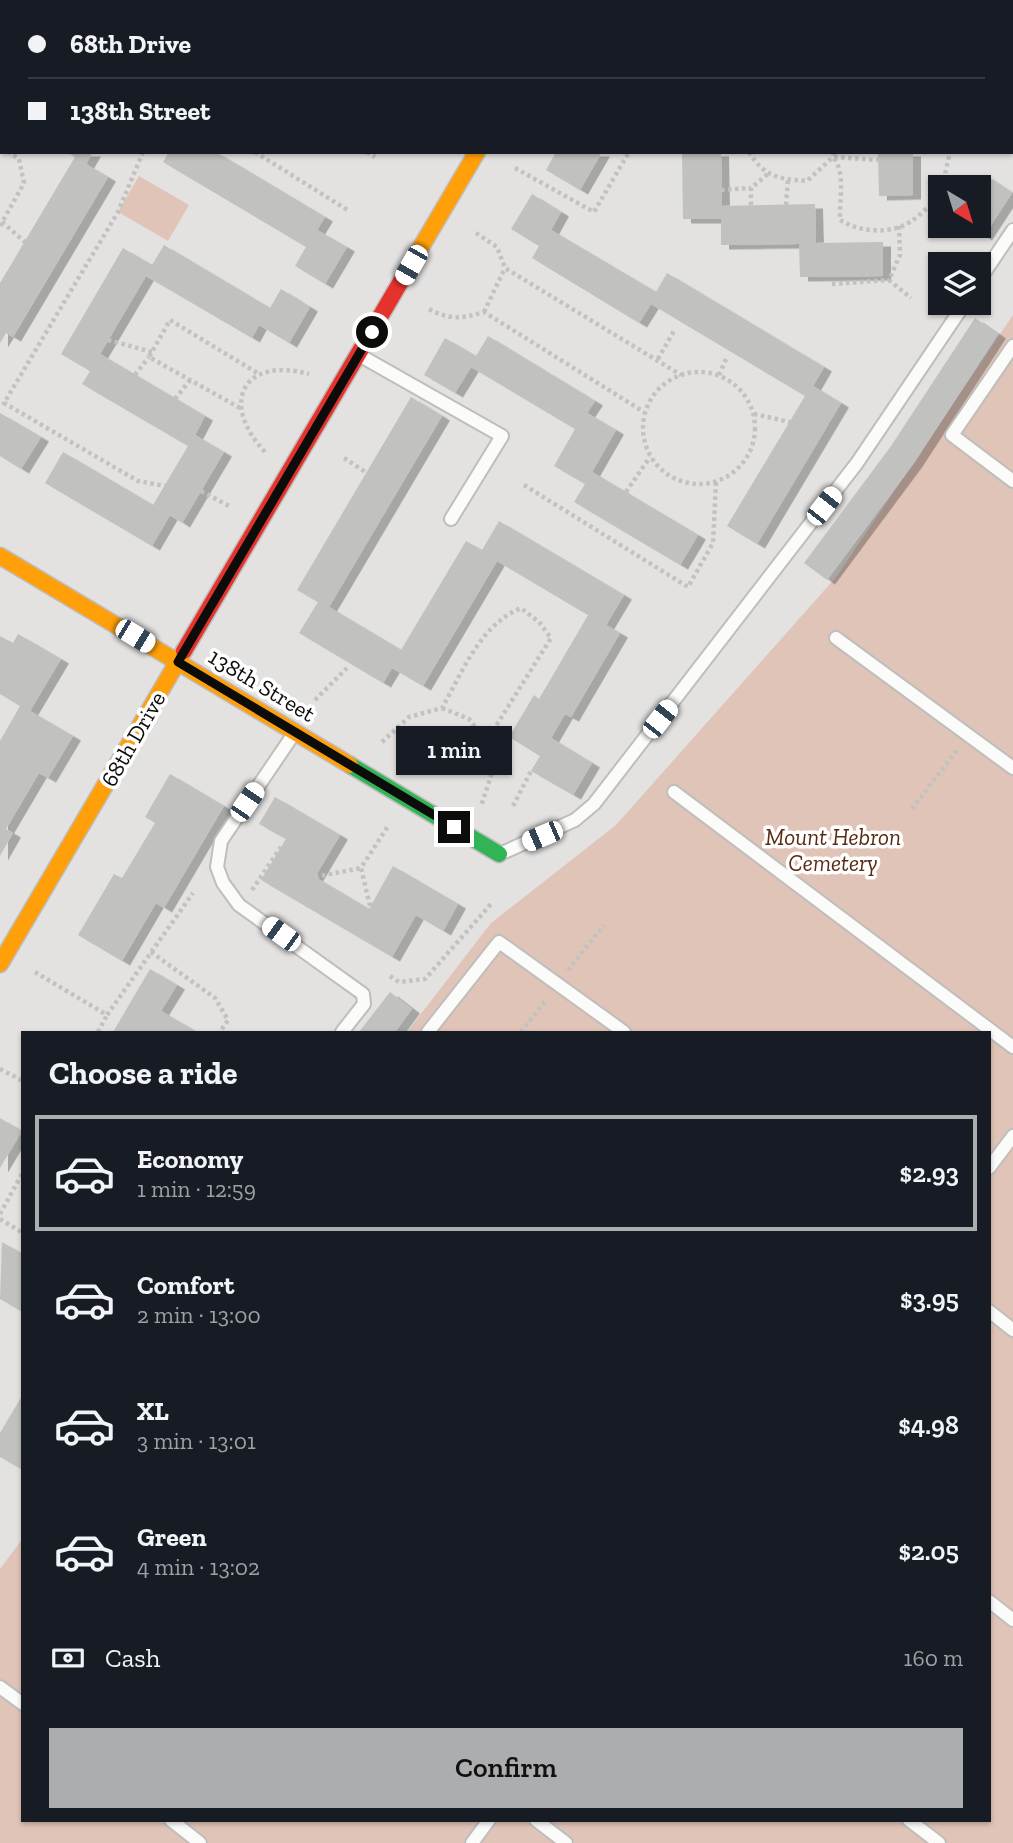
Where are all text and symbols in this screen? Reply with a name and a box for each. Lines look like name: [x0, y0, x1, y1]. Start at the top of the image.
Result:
text: 68th Drive: [70, 28, 191, 60]
text: 138th Street: [70, 95, 210, 127]
north arrow: [928, 175, 990, 238]
map controls: [928, 175, 991, 315]
car: [392, 242, 431, 288]
button: layers: [928, 252, 991, 315]
route start: [356, 316, 388, 348]
car: [803, 483, 846, 529]
car: [112, 616, 159, 656]
street label: 138th Street: [204, 642, 321, 728]
street label: 68th Drive: [95, 686, 171, 792]
car: [639, 696, 682, 742]
callout: 1 min: [396, 726, 512, 774]
text: 1 min: [427, 736, 481, 764]
car: [227, 779, 268, 825]
route end: [438, 811, 470, 843]
car: [519, 818, 566, 854]
park label: Mount Hebron Cemetery: [765, 823, 901, 877]
car: [258, 913, 305, 955]
text: Choose a ride: [49, 1054, 237, 1092]
icon: car: [53, 1142, 116, 1205]
text: Economy: [137, 1143, 243, 1175]
text: $2.93: [900, 1157, 959, 1189]
text: 1 min · 12:59: [137, 1175, 256, 1203]
icon: car: [53, 1268, 116, 1331]
text: Comfort: [137, 1269, 234, 1301]
text: $3.95: [900, 1283, 959, 1315]
text: 2 min · 13:00: [137, 1301, 261, 1329]
icon: car: [53, 1394, 116, 1457]
text: XL: [137, 1395, 169, 1427]
text: $4.98: [898, 1409, 959, 1441]
text: 3 min · 13:01: [137, 1427, 256, 1455]
icon: car: [53, 1520, 116, 1583]
text: Green: [137, 1521, 207, 1553]
text: $2.05: [898, 1535, 959, 1567]
text: 4 min · 13:02: [137, 1553, 260, 1581]
icon: cash: [49, 1639, 87, 1677]
text: Cash: [105, 1642, 160, 1674]
text: 160 m: [904, 1644, 963, 1672]
button: Confirm: [49, 1728, 963, 1808]

